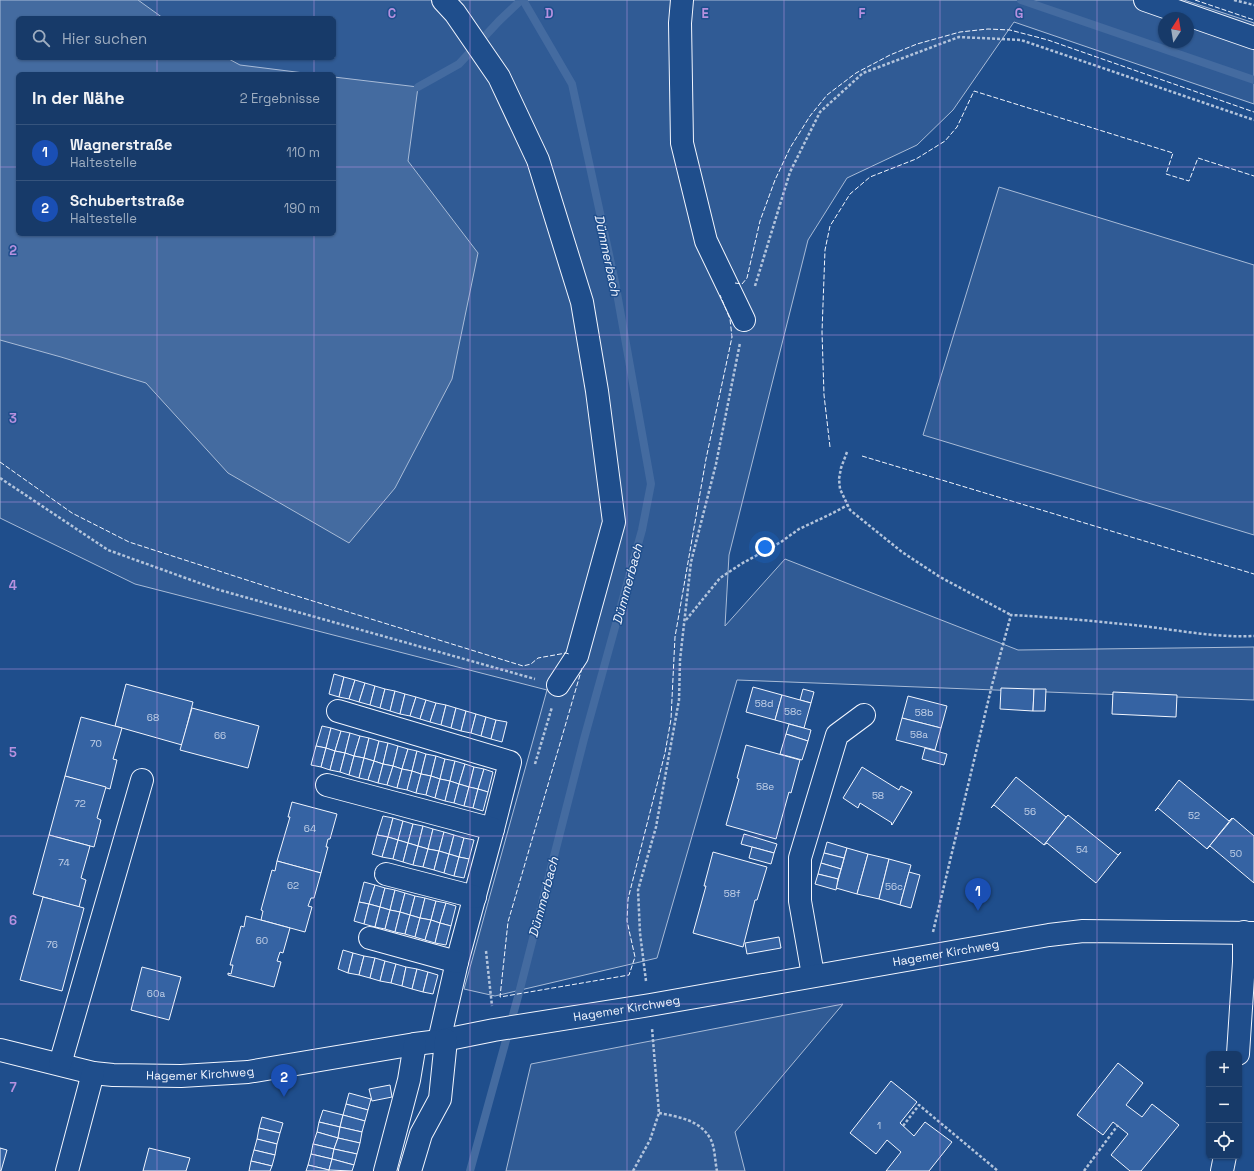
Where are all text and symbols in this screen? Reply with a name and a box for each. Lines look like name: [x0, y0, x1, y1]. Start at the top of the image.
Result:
text: C: [388, 5, 396, 22]
text: D: [545, 5, 554, 22]
text: E: [701, 5, 709, 22]
text: F: [859, 5, 866, 22]
text: G: [1015, 5, 1023, 22]
north arrow: [1158, 12, 1194, 48]
search box: [16, 16, 336, 60]
icon: search: [30, 27, 52, 49]
text: Hier suchen: [62, 29, 147, 48]
text: In der Nähe: [32, 87, 124, 109]
text: 2 Ergebnisse: [240, 90, 320, 107]
text: Wagnerstraße: [70, 135, 173, 154]
text: 1: [42, 144, 48, 161]
text: 110 m: [286, 144, 320, 161]
text: Haltestelle: [70, 154, 137, 171]
text: Schubertstraße: [70, 191, 185, 210]
text: 2: [41, 200, 49, 217]
text: 190 m: [284, 200, 320, 217]
text: Haltestelle: [70, 210, 137, 227]
water label: Dümmerbach: [591, 213, 625, 298]
text: 2: [9, 242, 17, 259]
text: 3: [9, 410, 17, 427]
your location: [755, 537, 775, 557]
water label: Dümmerbach: [609, 541, 647, 626]
text: 4: [9, 577, 17, 594]
house number: 58d: [755, 697, 773, 710]
house number: 58c: [784, 705, 802, 718]
house number: 58b: [915, 706, 933, 719]
house number: 68: [147, 711, 159, 724]
house number: 58a: [910, 728, 928, 741]
house number: 66: [214, 729, 226, 742]
house number: 70: [90, 737, 102, 750]
text: 5: [9, 744, 17, 761]
house number: 58e: [756, 780, 774, 793]
house number: 58: [872, 789, 884, 802]
house number: 72: [74, 797, 86, 810]
house number: 56: [1024, 805, 1036, 818]
house number: 52: [1188, 809, 1200, 822]
house number: 64: [304, 822, 316, 835]
house number: 54: [1076, 843, 1088, 856]
house number: 50: [1230, 847, 1242, 860]
water label: Dümmerbach: [525, 854, 563, 939]
house number: 74: [58, 856, 70, 869]
pin: 1: [965, 878, 991, 911]
house number: 62: [287, 879, 299, 892]
house number: 56c: [885, 880, 903, 893]
house number: 58f: [724, 887, 741, 900]
text: 6: [9, 912, 17, 929]
house number: 60: [256, 934, 268, 947]
street label: Hagemer Kirchweg: [891, 936, 1000, 970]
house number: 76: [46, 938, 58, 951]
house number: 60a: [147, 987, 165, 1000]
street label: Hagemer Kirchweg: [572, 992, 681, 1025]
map controls: [1206, 1051, 1242, 1159]
button: +: [1206, 1051, 1242, 1087]
street label: Hagemer Kirchweg: [146, 1063, 255, 1084]
pin: 2: [271, 1064, 297, 1097]
text: 7: [9, 1079, 17, 1096]
button: −: [1206, 1087, 1242, 1123]
house number: 1: [877, 1119, 881, 1132]
button: locate: [1206, 1123, 1242, 1159]

